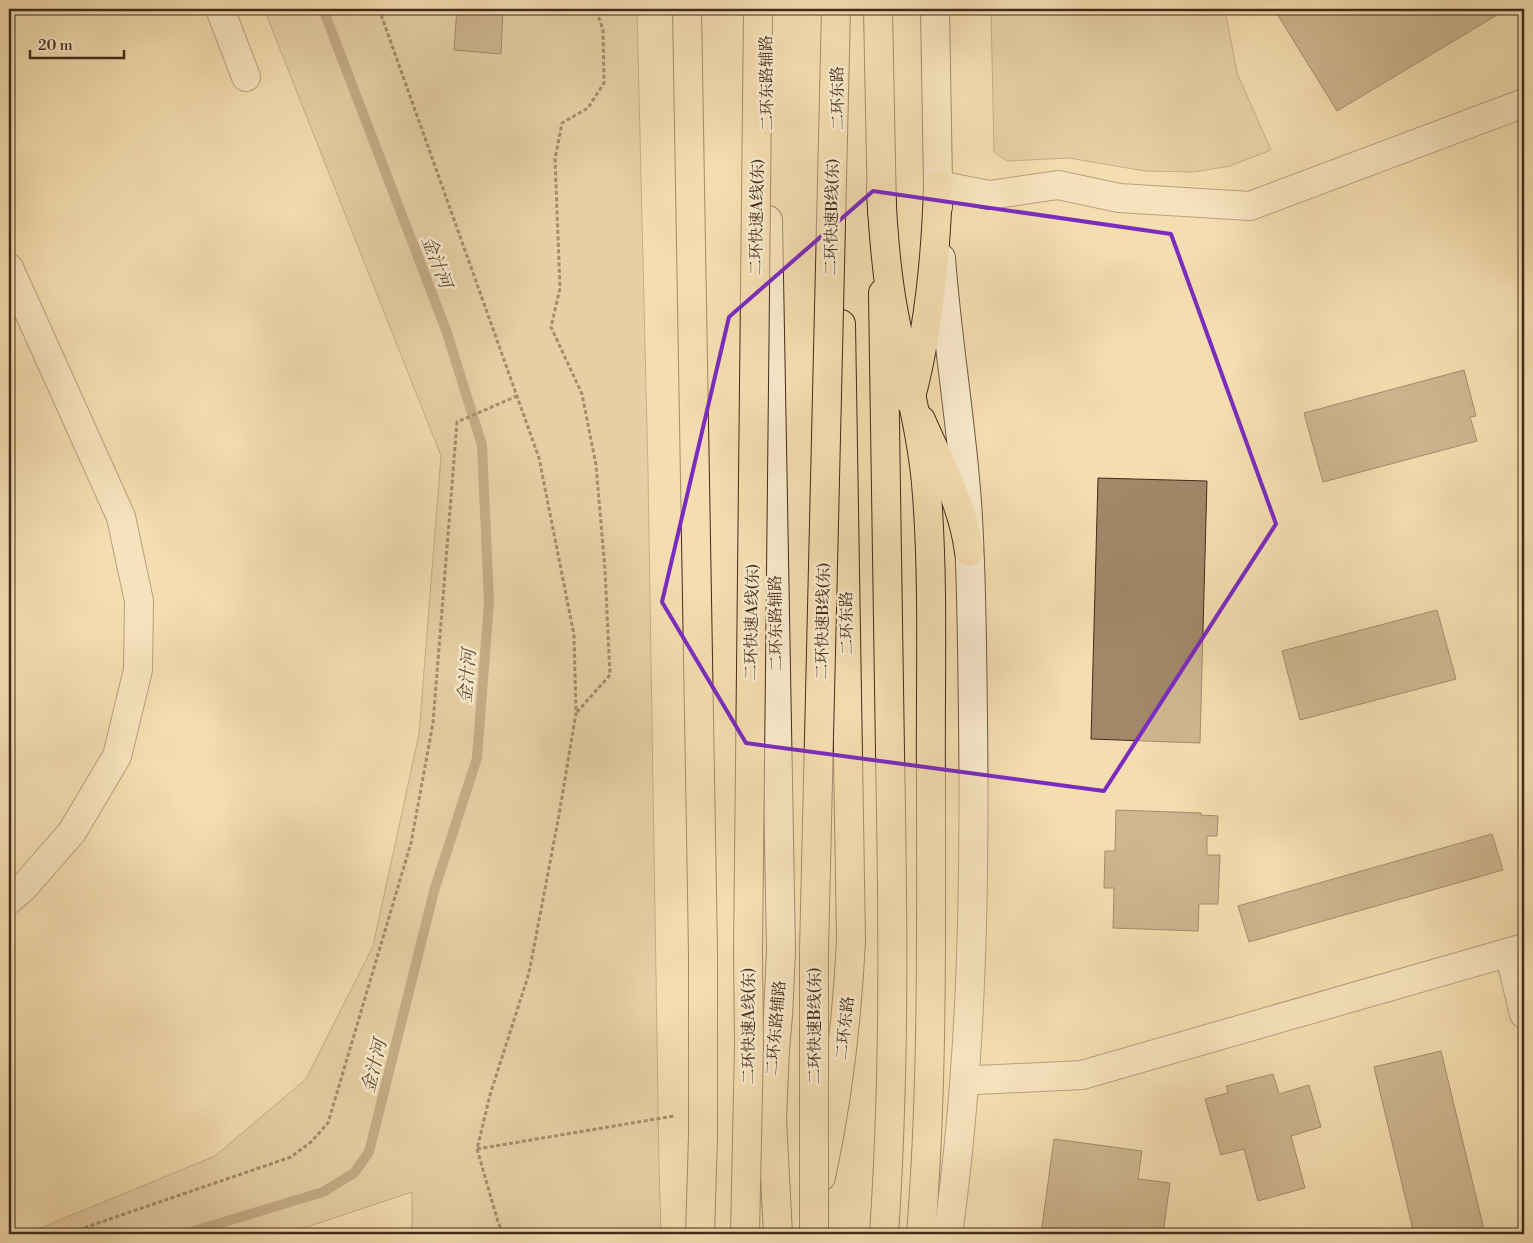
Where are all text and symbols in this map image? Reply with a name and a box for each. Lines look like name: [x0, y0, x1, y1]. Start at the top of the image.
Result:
scale bar: [30, 28, 124, 60]
street label: 二环东路辅路: [756, 35, 778, 131]
text: 20 m: [38, 36, 73, 55]
street label: 二环东路: [827, 66, 849, 130]
street label: 二环快速A线(东): [746, 158, 768, 276]
street label: 二环快速B线(东): [821, 158, 843, 276]
water label: 金汁河: [416, 233, 458, 294]
street label: 二环快速B线(东): [812, 562, 834, 680]
street label: 二环快速A线(东): [741, 563, 763, 681]
street label: 二环东路辅路: [765, 575, 787, 671]
street label: 二环东路: [836, 591, 858, 655]
water label: 金汁河: [454, 645, 482, 704]
street label: 二环快速B线(东): [805, 967, 825, 1085]
street label: 二环快速A线(东): [739, 968, 759, 1084]
street label: 二环东路辅路: [762, 979, 790, 1077]
street label: 二环东路: [832, 995, 858, 1061]
water label: 金汁河: [357, 1034, 393, 1095]

